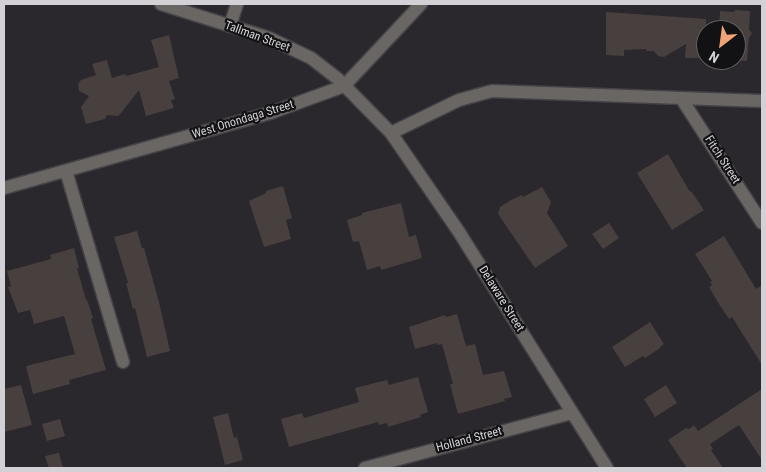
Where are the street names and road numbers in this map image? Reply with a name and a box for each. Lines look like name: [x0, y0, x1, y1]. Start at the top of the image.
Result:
street label: Tallman Street: [222, 19, 292, 55]
street label: West Onondaga Street: [190, 98, 296, 142]
street label: Fitch Street: [701, 133, 743, 187]
street label: Delaware Street: [475, 264, 527, 334]
street label: Holland Street: [435, 424, 503, 456]

